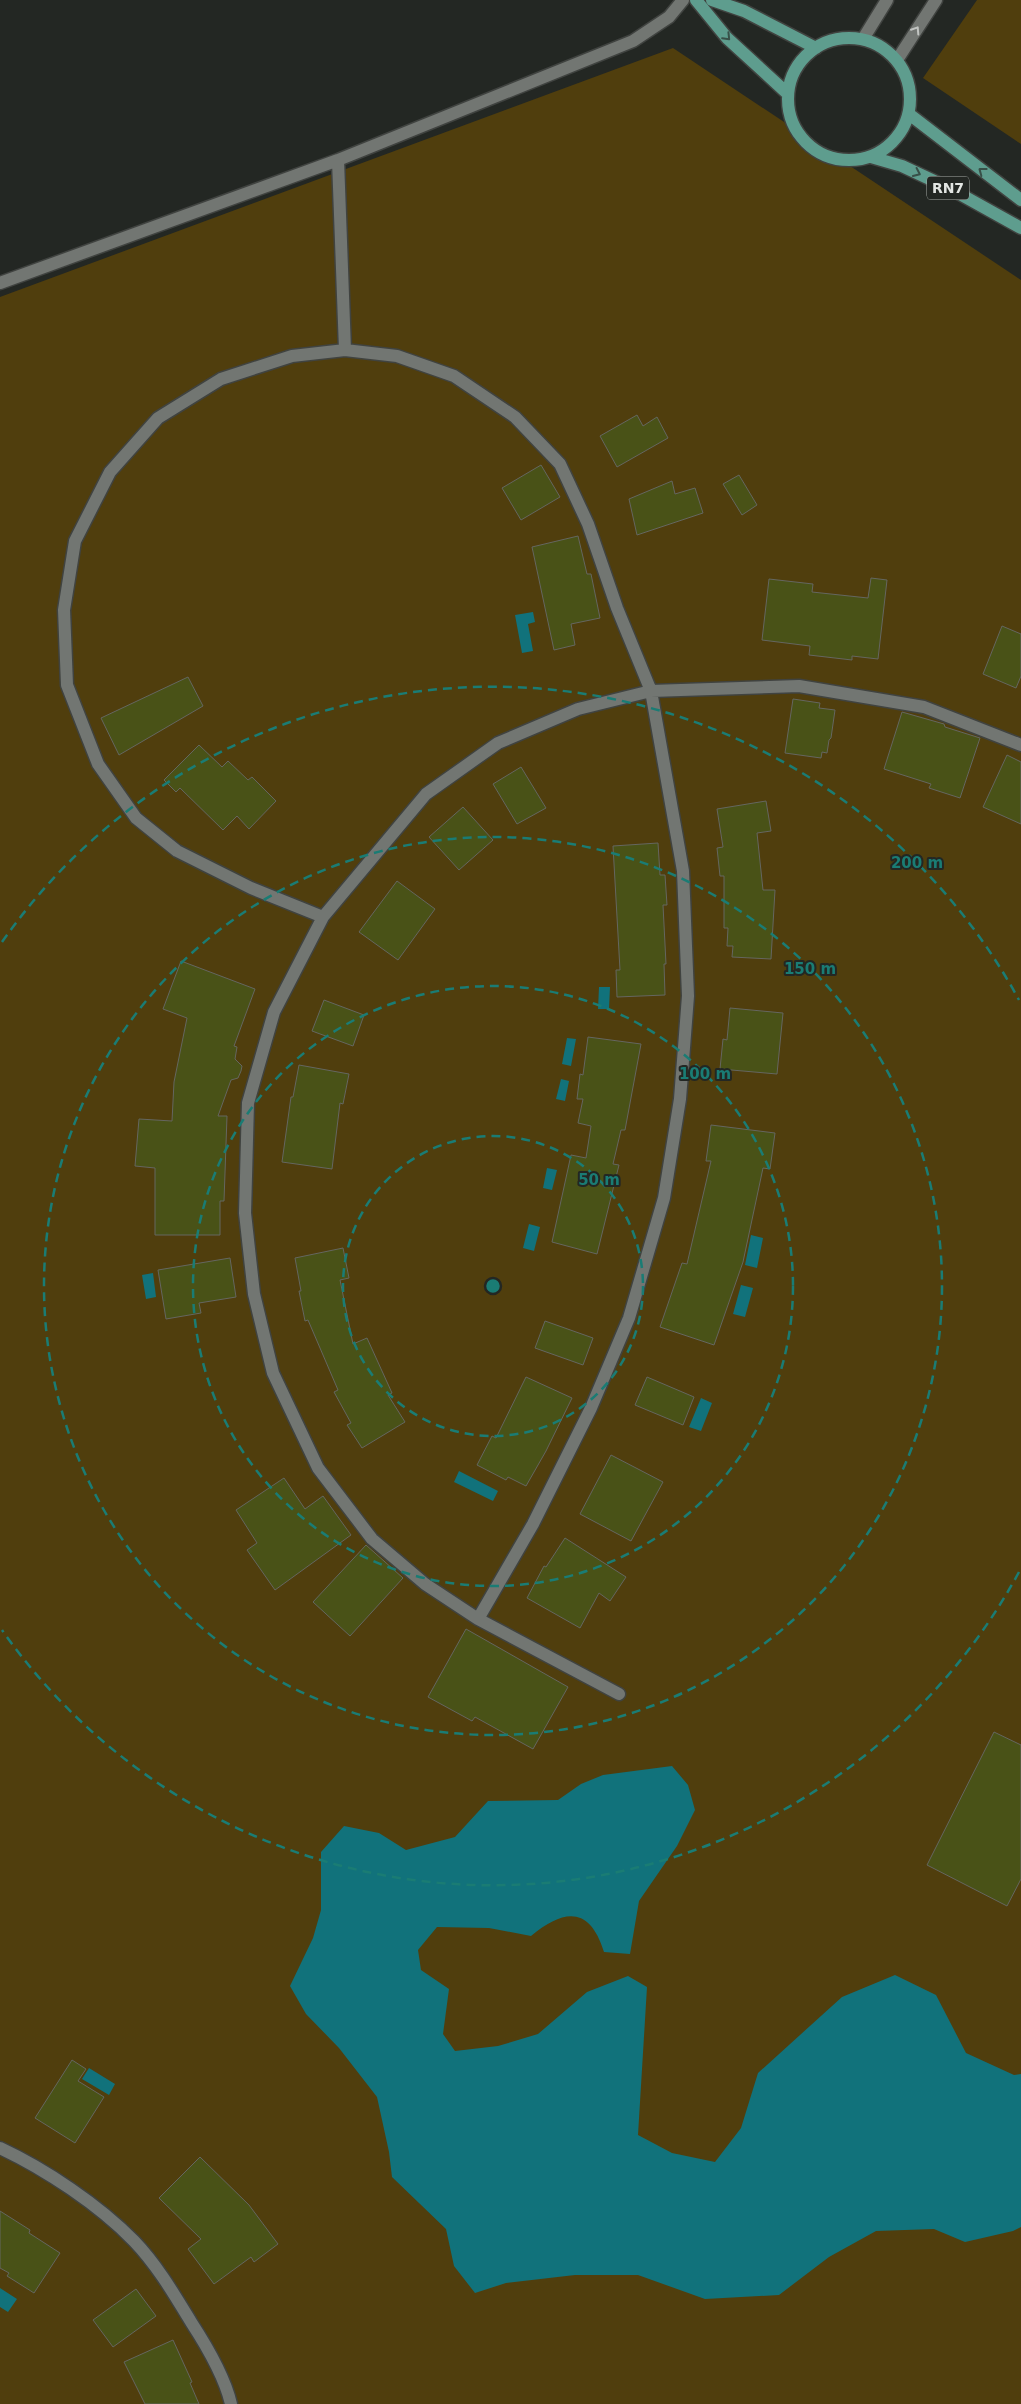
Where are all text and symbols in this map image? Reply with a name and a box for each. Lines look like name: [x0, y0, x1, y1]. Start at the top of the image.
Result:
one-way arrow: [910, 27, 919, 36]
one-way arrow: [721, 31, 730, 40]
one-way arrow: [912, 167, 921, 178]
one-way arrow: [978, 168, 988, 177]
road number: RN7: [927, 177, 969, 200]
text: 200 m: [891, 854, 943, 872]
text: 150 m: [784, 960, 836, 978]
text: 100 m: [679, 1065, 731, 1083]
text: 50 m: [578, 1171, 620, 1189]
centre of rings: [484, 1277, 502, 1295]

